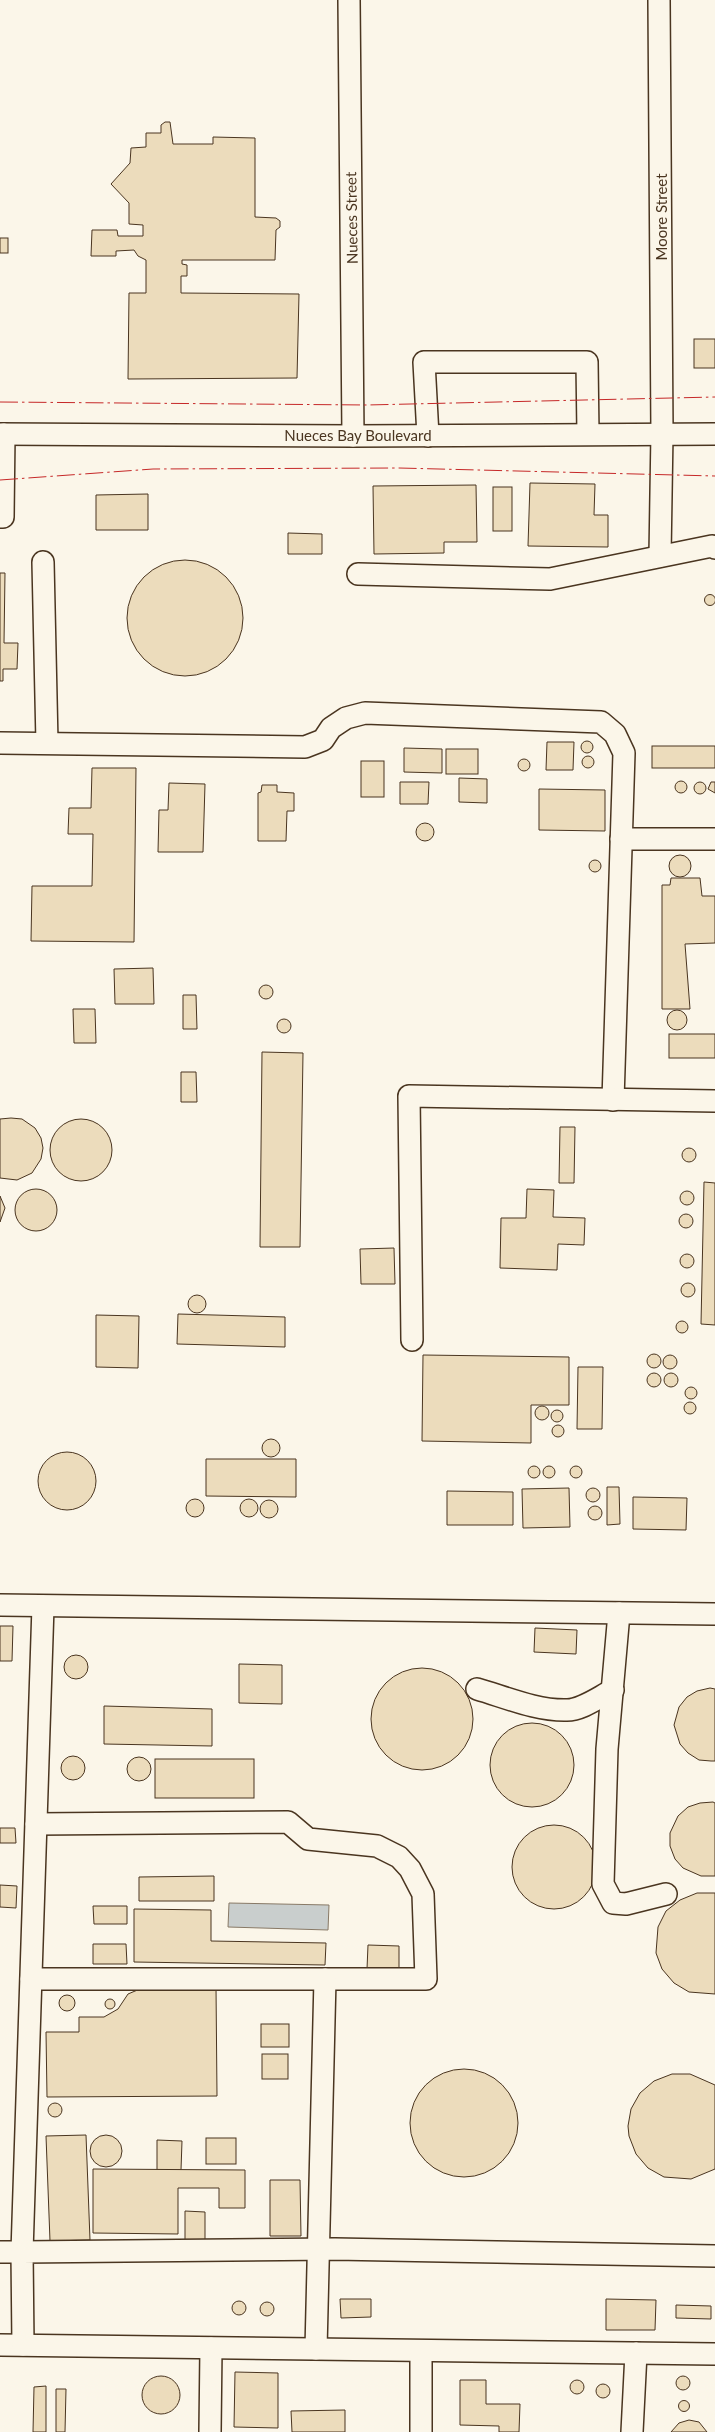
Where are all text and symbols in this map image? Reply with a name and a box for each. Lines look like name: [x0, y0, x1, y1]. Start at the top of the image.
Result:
street label: Nueces Street: [341, 171, 361, 264]
street label: Moore Street: [652, 173, 670, 261]
street label: Nueces Bay Boulevard: [284, 426, 432, 444]

